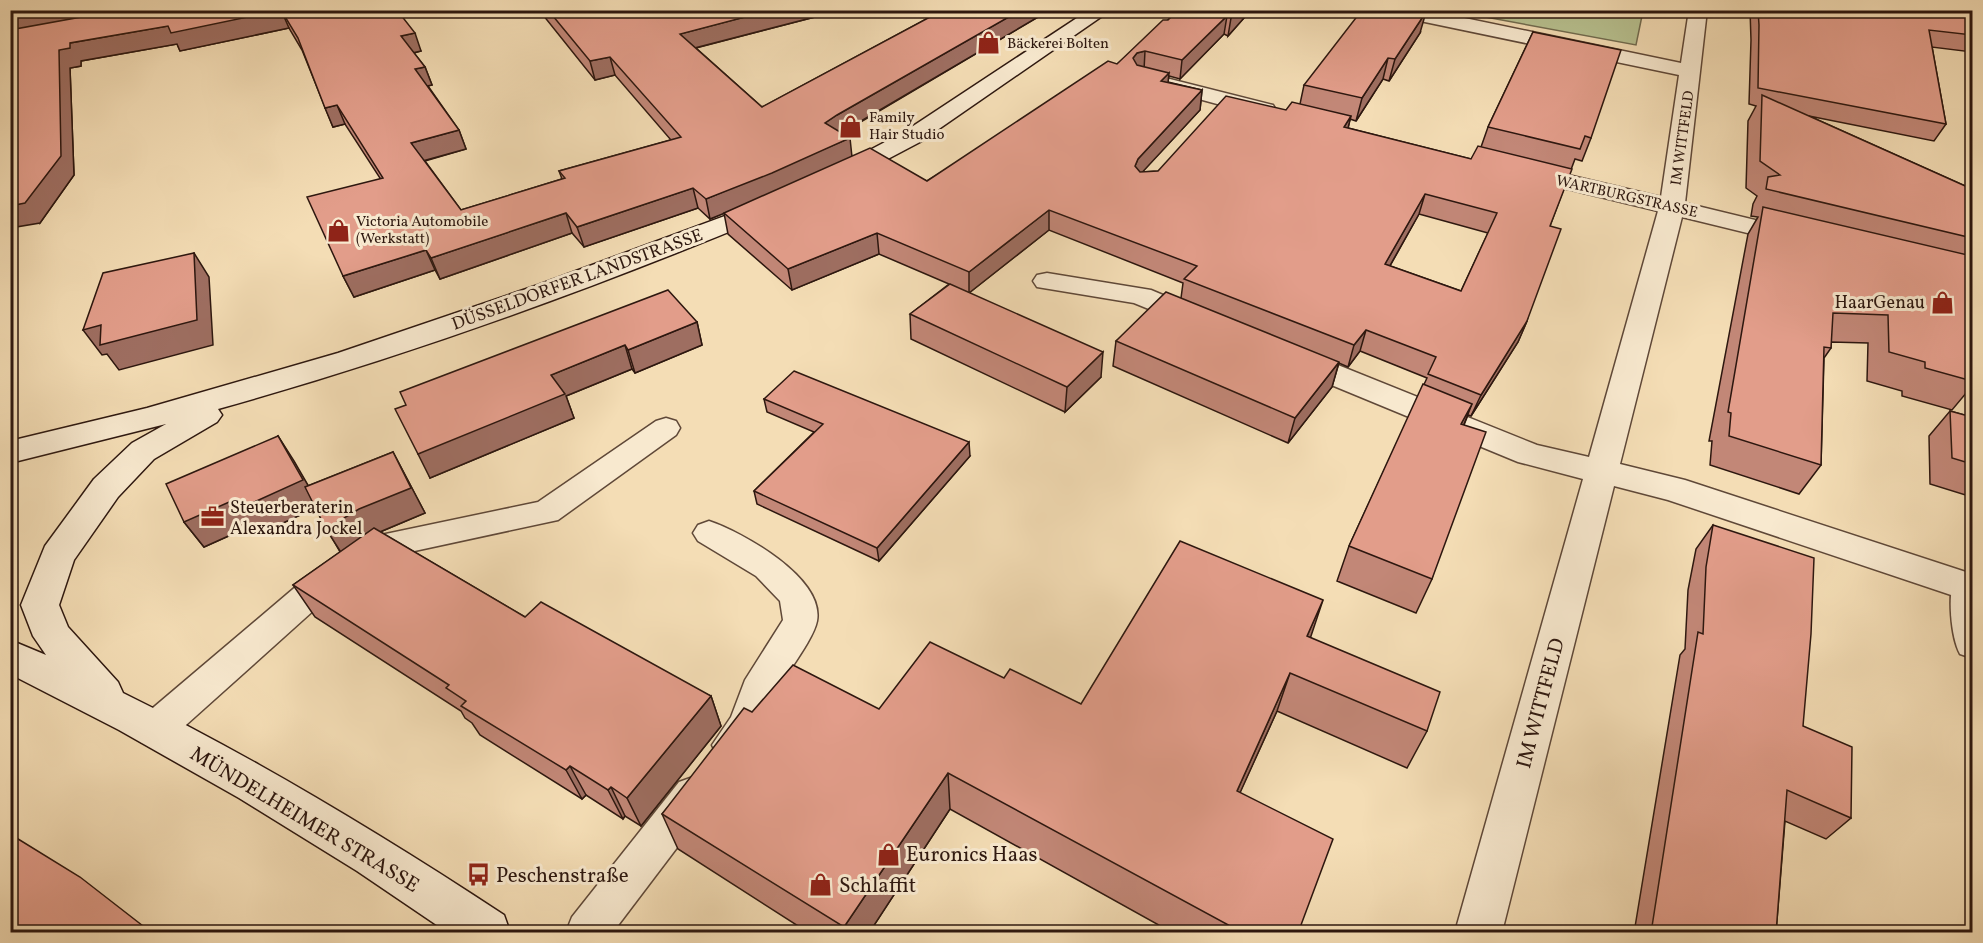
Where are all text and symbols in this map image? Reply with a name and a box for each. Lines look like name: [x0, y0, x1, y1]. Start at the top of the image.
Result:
shop icon: Bäckerei Bolten: [976, 30, 1002, 56]
place label: Bäckerei Bolten: [1007, 34, 1109, 55]
street label: IM WITTFELD: [1666, 89, 1701, 187]
place label: Family Hair Studio: [869, 108, 945, 146]
shop icon: Family Hair Studio: [838, 113, 864, 139]
street label: WARTBURGSTRASSE: [1554, 171, 1700, 224]
place label: Victoria Automobile (Werkstatt): [356, 212, 488, 250]
shop icon: Victoria Automobile (Werkstatt): [325, 217, 351, 243]
street label: DÜSSELDORFER LANDSTRASSE: [448, 223, 707, 338]
shop icon: HaarGenau: [1930, 289, 1956, 315]
place label: HaarGenau: [1834, 291, 1925, 316]
place label: Steuerberaterin Alexandra Jockel: [230, 496, 362, 542]
office icon: Steuerberaterin Alexandra Jockel: [199, 504, 225, 530]
street label: IM WITTFELD: [1510, 635, 1573, 772]
street label: MÜNDELHEIMER STRASSE: [184, 740, 424, 900]
shop icon: Euronics Haas: [875, 841, 901, 867]
place label: Euronics Haas: [906, 841, 1038, 870]
bus stop icon: Peschenstraße: [465, 862, 491, 888]
place label: Peschenstraße: [496, 862, 629, 891]
shop icon: Schlaffit: [808, 872, 834, 898]
place label: Schlaffit: [839, 872, 916, 901]

